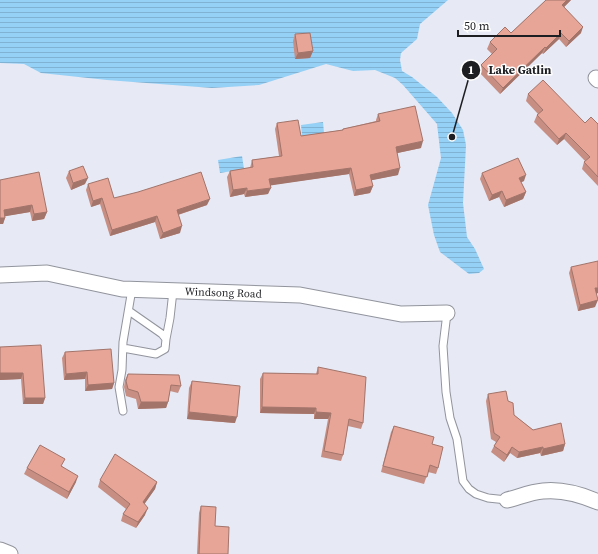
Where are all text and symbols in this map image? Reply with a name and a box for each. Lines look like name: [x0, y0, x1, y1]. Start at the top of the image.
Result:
scale bar: [458, 12, 560, 38]
text: 50 m: [464, 18, 490, 34]
callout: Lake Gatlin: [461, 58, 560, 82]
text: 1: [468, 62, 474, 78]
text: Lake Gatlin: [489, 62, 552, 78]
street label: Windsong Road: [184, 284, 263, 301]

